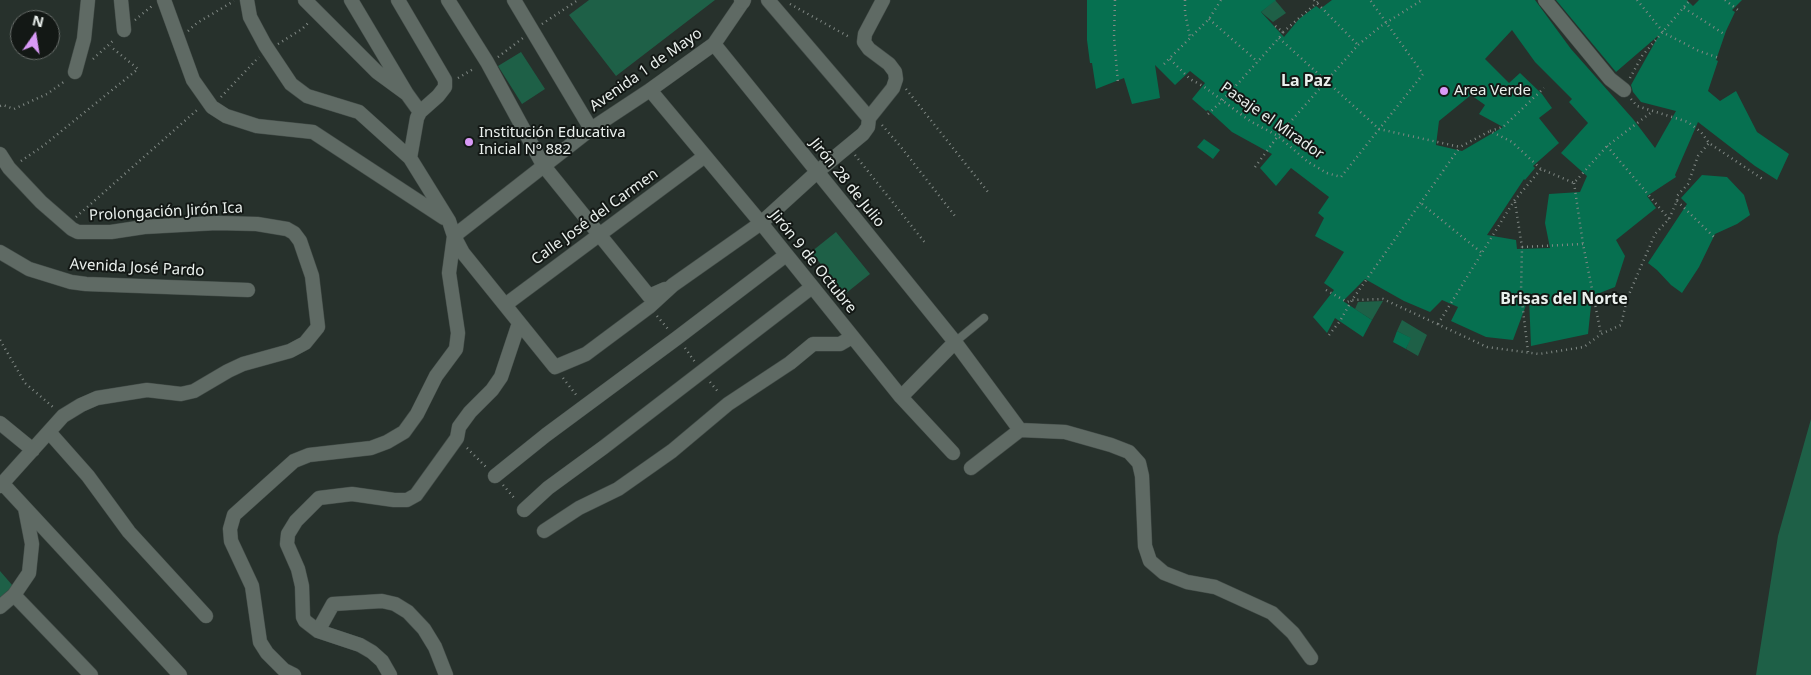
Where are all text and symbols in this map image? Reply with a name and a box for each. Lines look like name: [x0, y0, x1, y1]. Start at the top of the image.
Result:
north arrow: [10, 10, 60, 60]
text: N: [31, 10, 46, 31]
street label: Avenida 1 de Mayo: [586, 24, 706, 116]
district label: La Paz: [1281, 71, 1331, 91]
street label: Pasaje el Mirador: [1217, 79, 1327, 163]
place label: Area Verde: [1454, 82, 1531, 100]
marker: Area Verde: [1438, 85, 1450, 97]
place label: Institución Educativa Inicial Nº 882: [479, 124, 626, 159]
street label: Jirón 28 de Julio: [806, 135, 888, 231]
marker: Institución Educativa Inicial Nº 882: [463, 136, 475, 148]
street label: Calle José del Carmen: [528, 165, 662, 269]
street label: Prolongación Jirón Ica: [89, 199, 243, 225]
street label: Jirón 9 de Octubre: [766, 207, 860, 317]
street label: Avenida José Pardo: [69, 255, 205, 281]
district label: Brisas del Norte: [1500, 289, 1628, 309]

